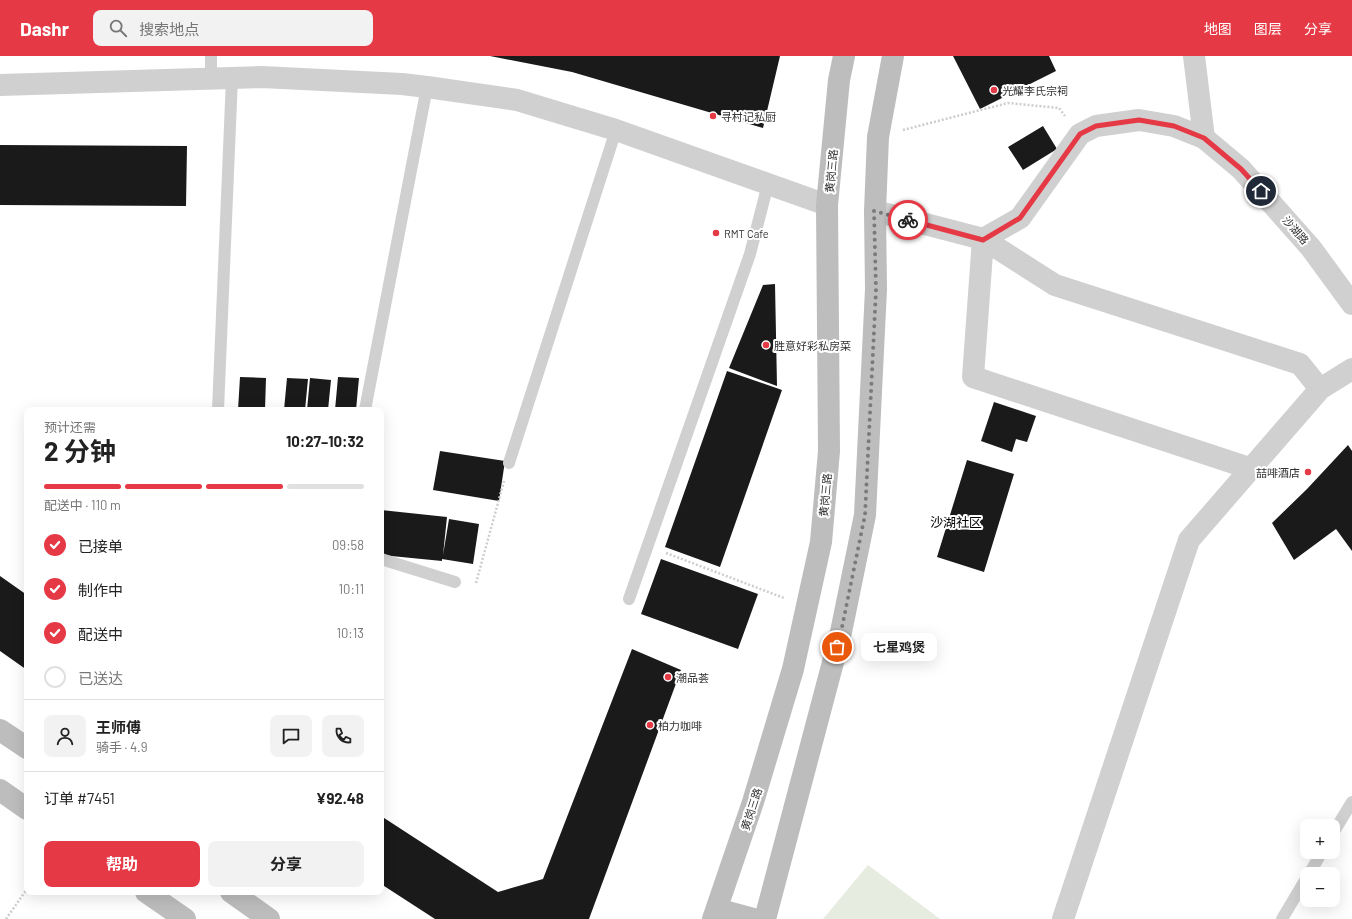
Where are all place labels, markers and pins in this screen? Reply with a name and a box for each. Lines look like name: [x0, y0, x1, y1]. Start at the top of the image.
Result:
place label: 光耀李氏宗祠: [1002, 84, 1068, 97]
marker: 光耀李氏宗祠: [989, 85, 999, 95]
place label: 寻村记私厨: [721, 110, 776, 123]
marker: 寻村记私厨: [708, 111, 718, 121]
pin: [1244, 174, 1278, 208]
place label: RMT Cafe: [724, 227, 769, 240]
marker: RMT Cafe: [711, 228, 721, 238]
place label: 胜意好彩私房菜: [774, 339, 851, 352]
marker: 胜意好彩私房菜: [761, 340, 771, 350]
place label: 喆啡酒店: [1256, 466, 1300, 479]
marker: 喆啡酒店: [1303, 467, 1313, 477]
pin: [820, 630, 854, 664]
callout: 七星鸡煲: [861, 633, 937, 661]
place label: 潮品荟: [676, 671, 709, 684]
marker: 潮品荟: [663, 672, 673, 682]
place label: 柏力咖啡: [658, 719, 702, 732]
marker: 柏力咖啡: [645, 720, 655, 730]

